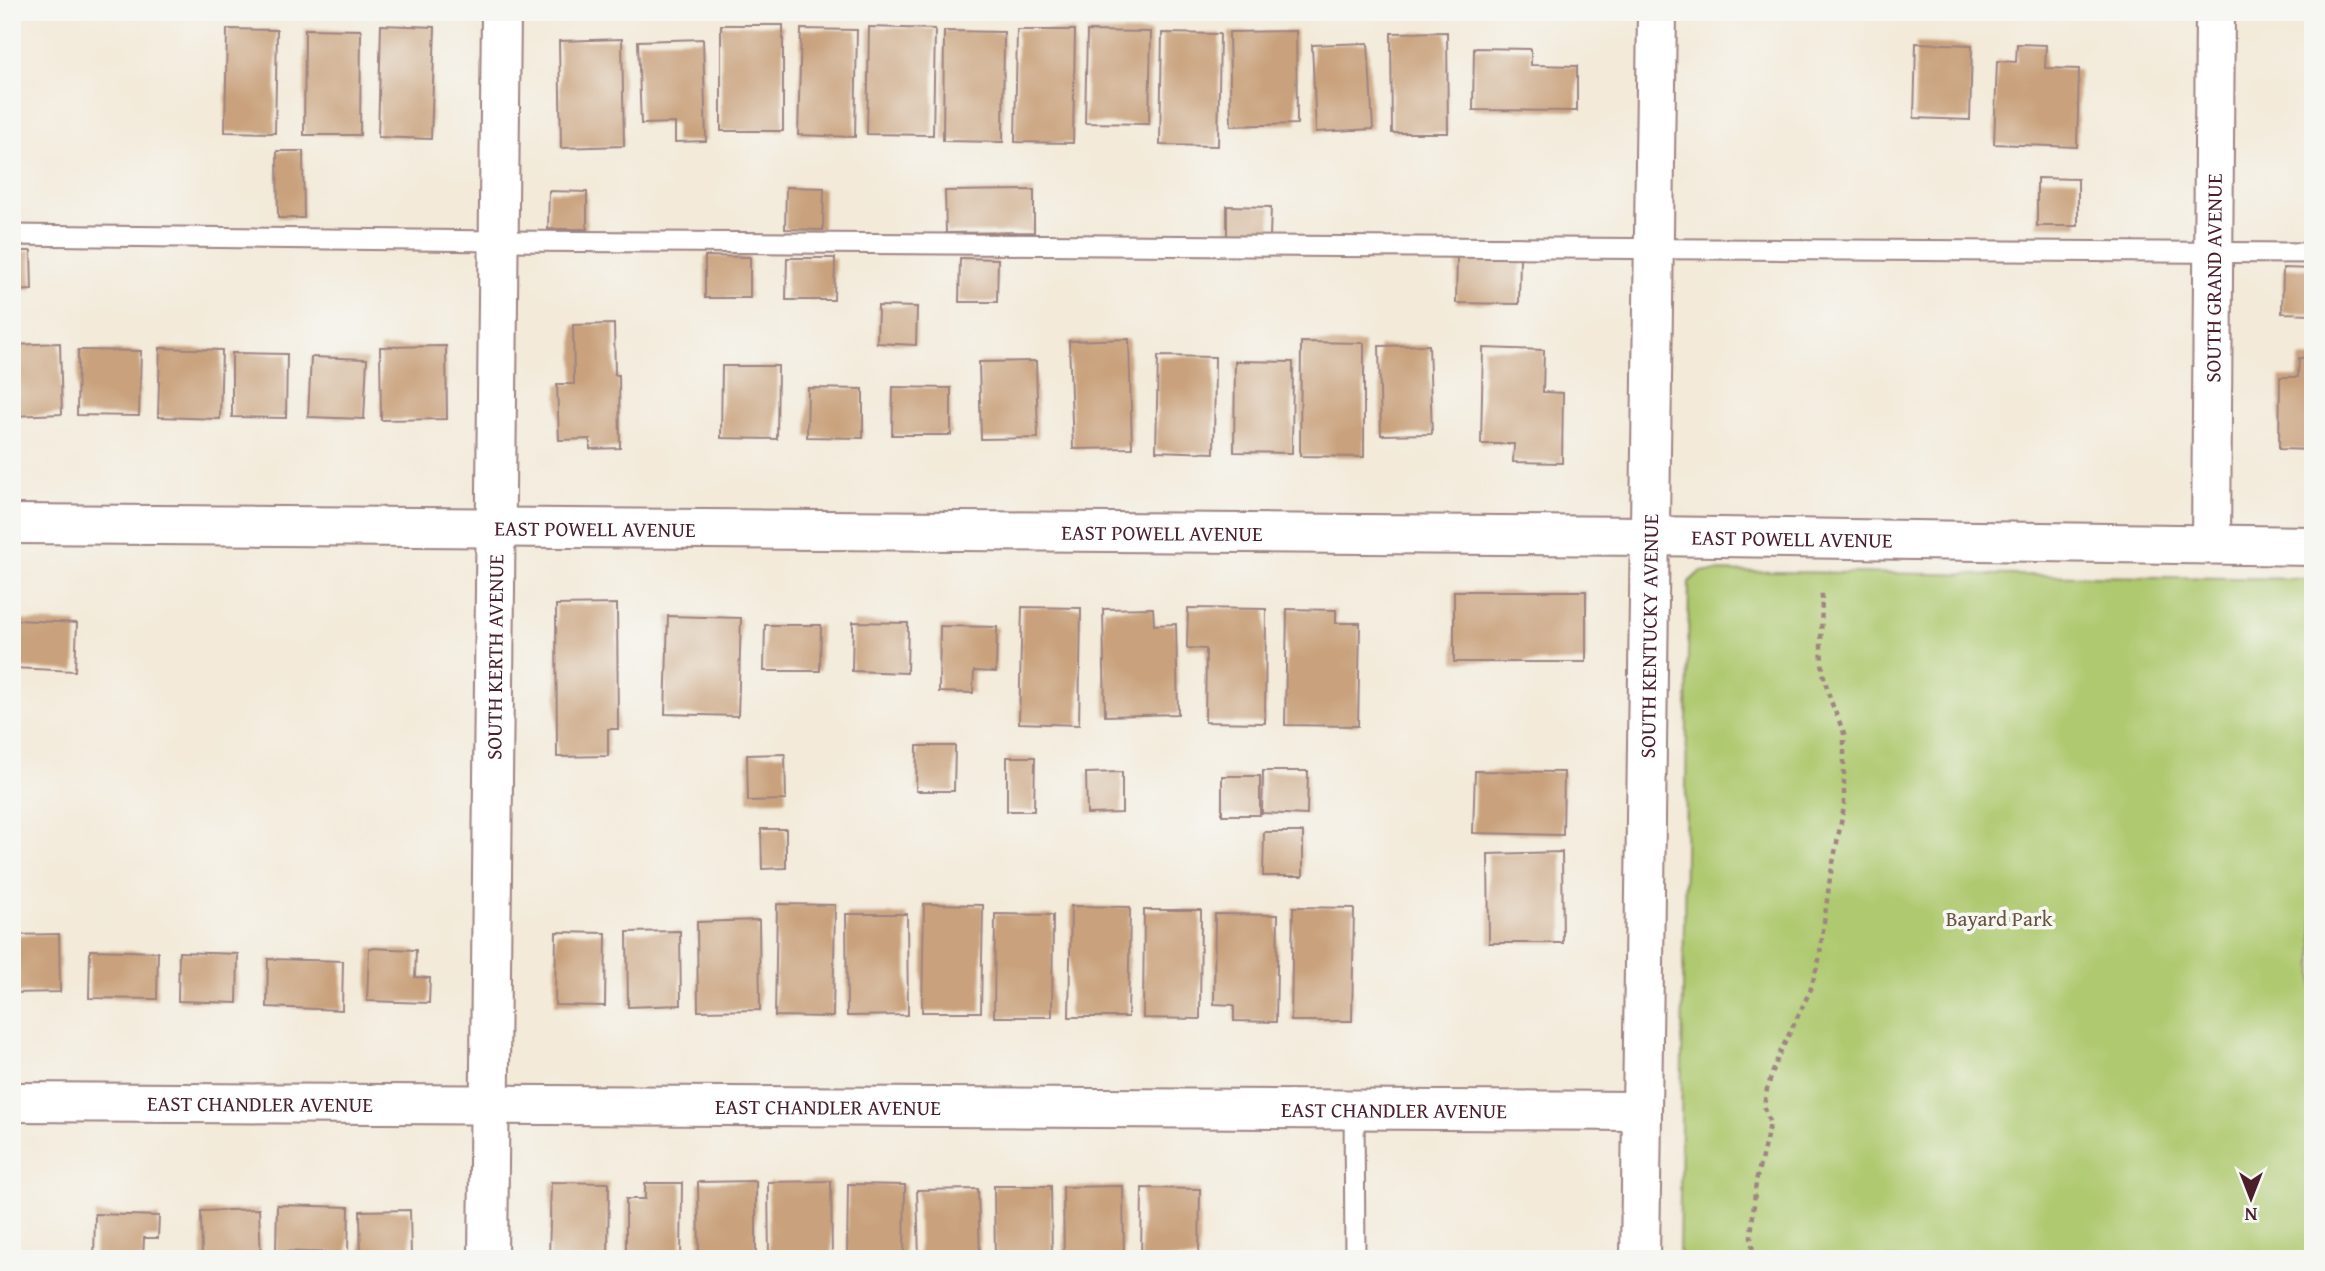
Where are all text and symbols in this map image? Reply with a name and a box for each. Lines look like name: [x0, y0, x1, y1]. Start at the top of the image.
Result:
street label: SOUTH GRAND AVENUE: [2197, 173, 2229, 383]
street label: EAST POWELL AVENUE: [494, 512, 696, 545]
street label: SOUTH KENTUCKY AVENUE: [1631, 513, 1666, 758]
street label: EAST POWELL AVENUE: [1061, 516, 1263, 549]
street label: EAST POWELL AVENUE: [1691, 521, 1893, 555]
street label: SOUTH KERTH AVENUE: [478, 554, 511, 760]
park label: Bayard Park: [1946, 903, 2053, 934]
street label: EAST CHANDLER AVENUE: [147, 1087, 373, 1119]
street label: EAST CHANDLER AVENUE: [715, 1090, 941, 1123]
street label: EAST CHANDLER AVENUE: [1281, 1094, 1507, 1126]
north arrow: [2216, 1162, 2286, 1232]
text: N: [2244, 1201, 2257, 1229]

